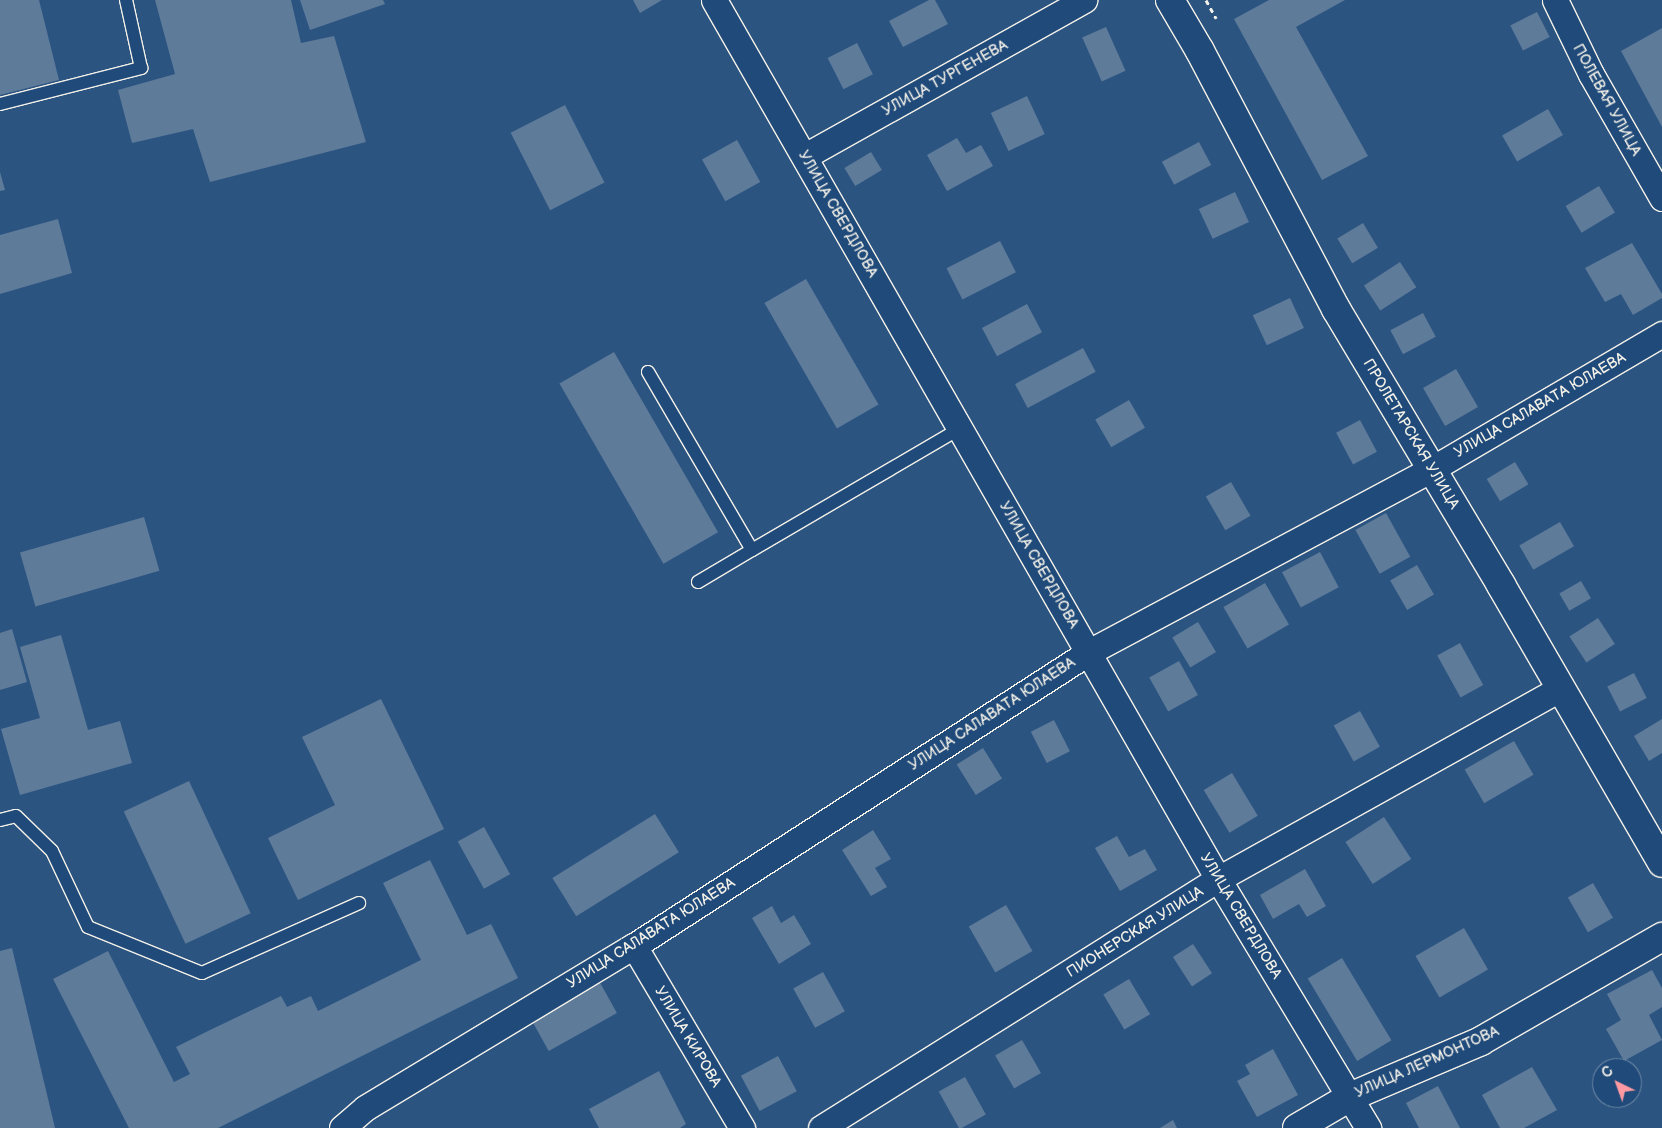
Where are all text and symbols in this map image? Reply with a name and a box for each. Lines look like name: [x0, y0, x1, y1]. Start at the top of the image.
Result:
street label: УЛИЦА ТУРГЕНЕВА: [879, 36, 1011, 120]
street label: ПОЛЕВАЯ УЛИЦА: [1569, 41, 1645, 159]
street label: УЛИЦА СВЕРДЛОВА: [794, 147, 882, 281]
street label: УЛИЦА САЛАВАТА ЮЛАЕВА: [1451, 348, 1629, 462]
street label: ПРОЛЕТАРСКАЯ УЛИЦА: [1359, 356, 1463, 512]
street label: УЛИЦА СВЕРДЛОВА: [995, 498, 1083, 632]
street label: УЛИЦА САЛАВАТА ЮЛАЕВА: [905, 653, 1079, 775]
street label: УЛИЦА СВЕРДЛОВА: [1196, 850, 1286, 982]
street label: УЛИЦА САЛАВАТА ЮЛАЕВА: [564, 874, 738, 992]
street label: ПИОНЕРСКАЯ УЛИЦА: [1063, 883, 1207, 981]
street label: УЛИЦА КИРОВА: [651, 983, 725, 1091]
street label: УЛИЦА ЛЕРМОНТОВА: [1352, 1022, 1502, 1102]
north arrow: [1592, 1058, 1642, 1108]
text: С: [1598, 1063, 1617, 1082]

